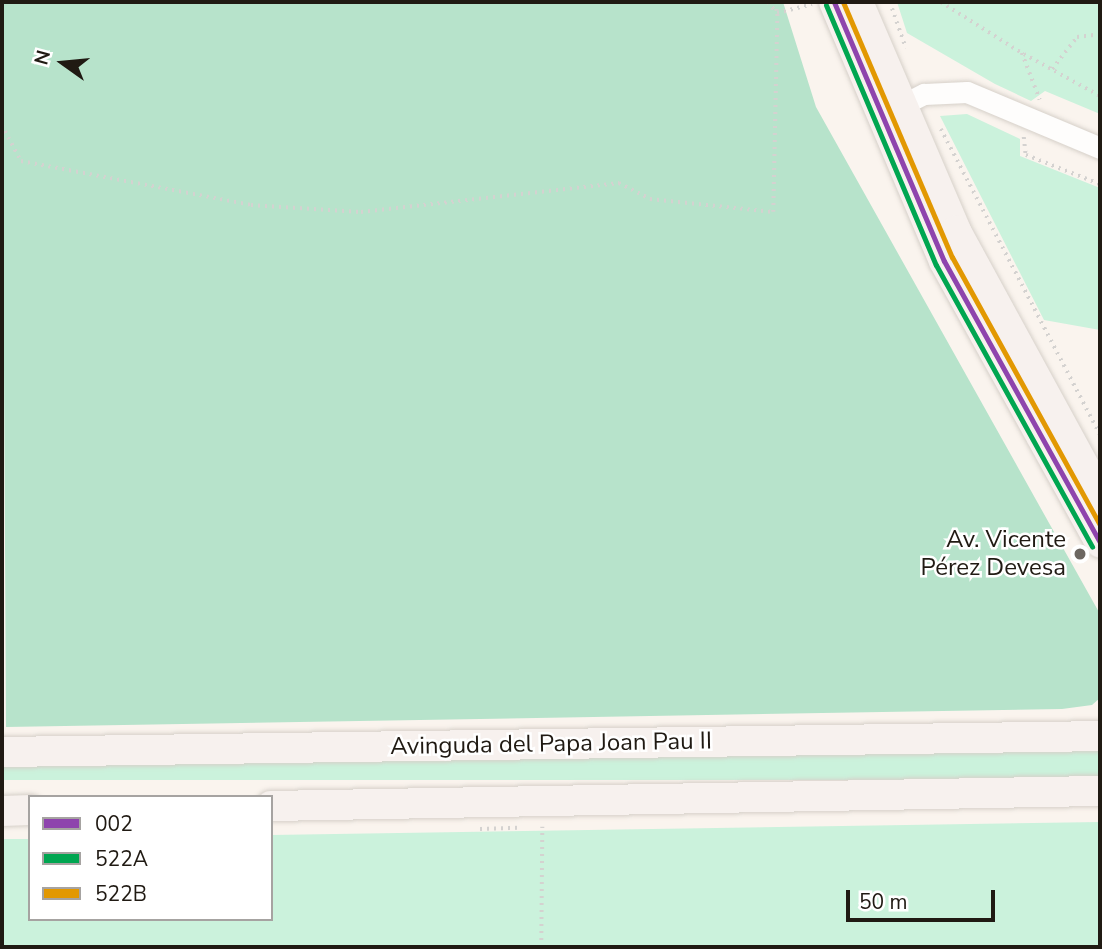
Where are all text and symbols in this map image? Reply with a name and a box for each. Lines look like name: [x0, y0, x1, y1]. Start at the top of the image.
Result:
north arrow: [28, 28, 98, 98]
text: N: [28, 47, 57, 68]
place label: Av. Vicente Pérez Devesa: [921, 526, 1066, 582]
marker: Av. Vicente Pérez Devesa: [1072, 546, 1088, 562]
street label: Avinguda del Papa Joan Pau II: [390, 727, 712, 761]
legend: [28, 795, 273, 921]
text: 002: [95, 810, 133, 838]
text: 522A: [95, 845, 148, 873]
scale bar: [850, 876, 999, 920]
text: 522B: [95, 880, 147, 908]
text: 50 m: [859, 888, 908, 916]

